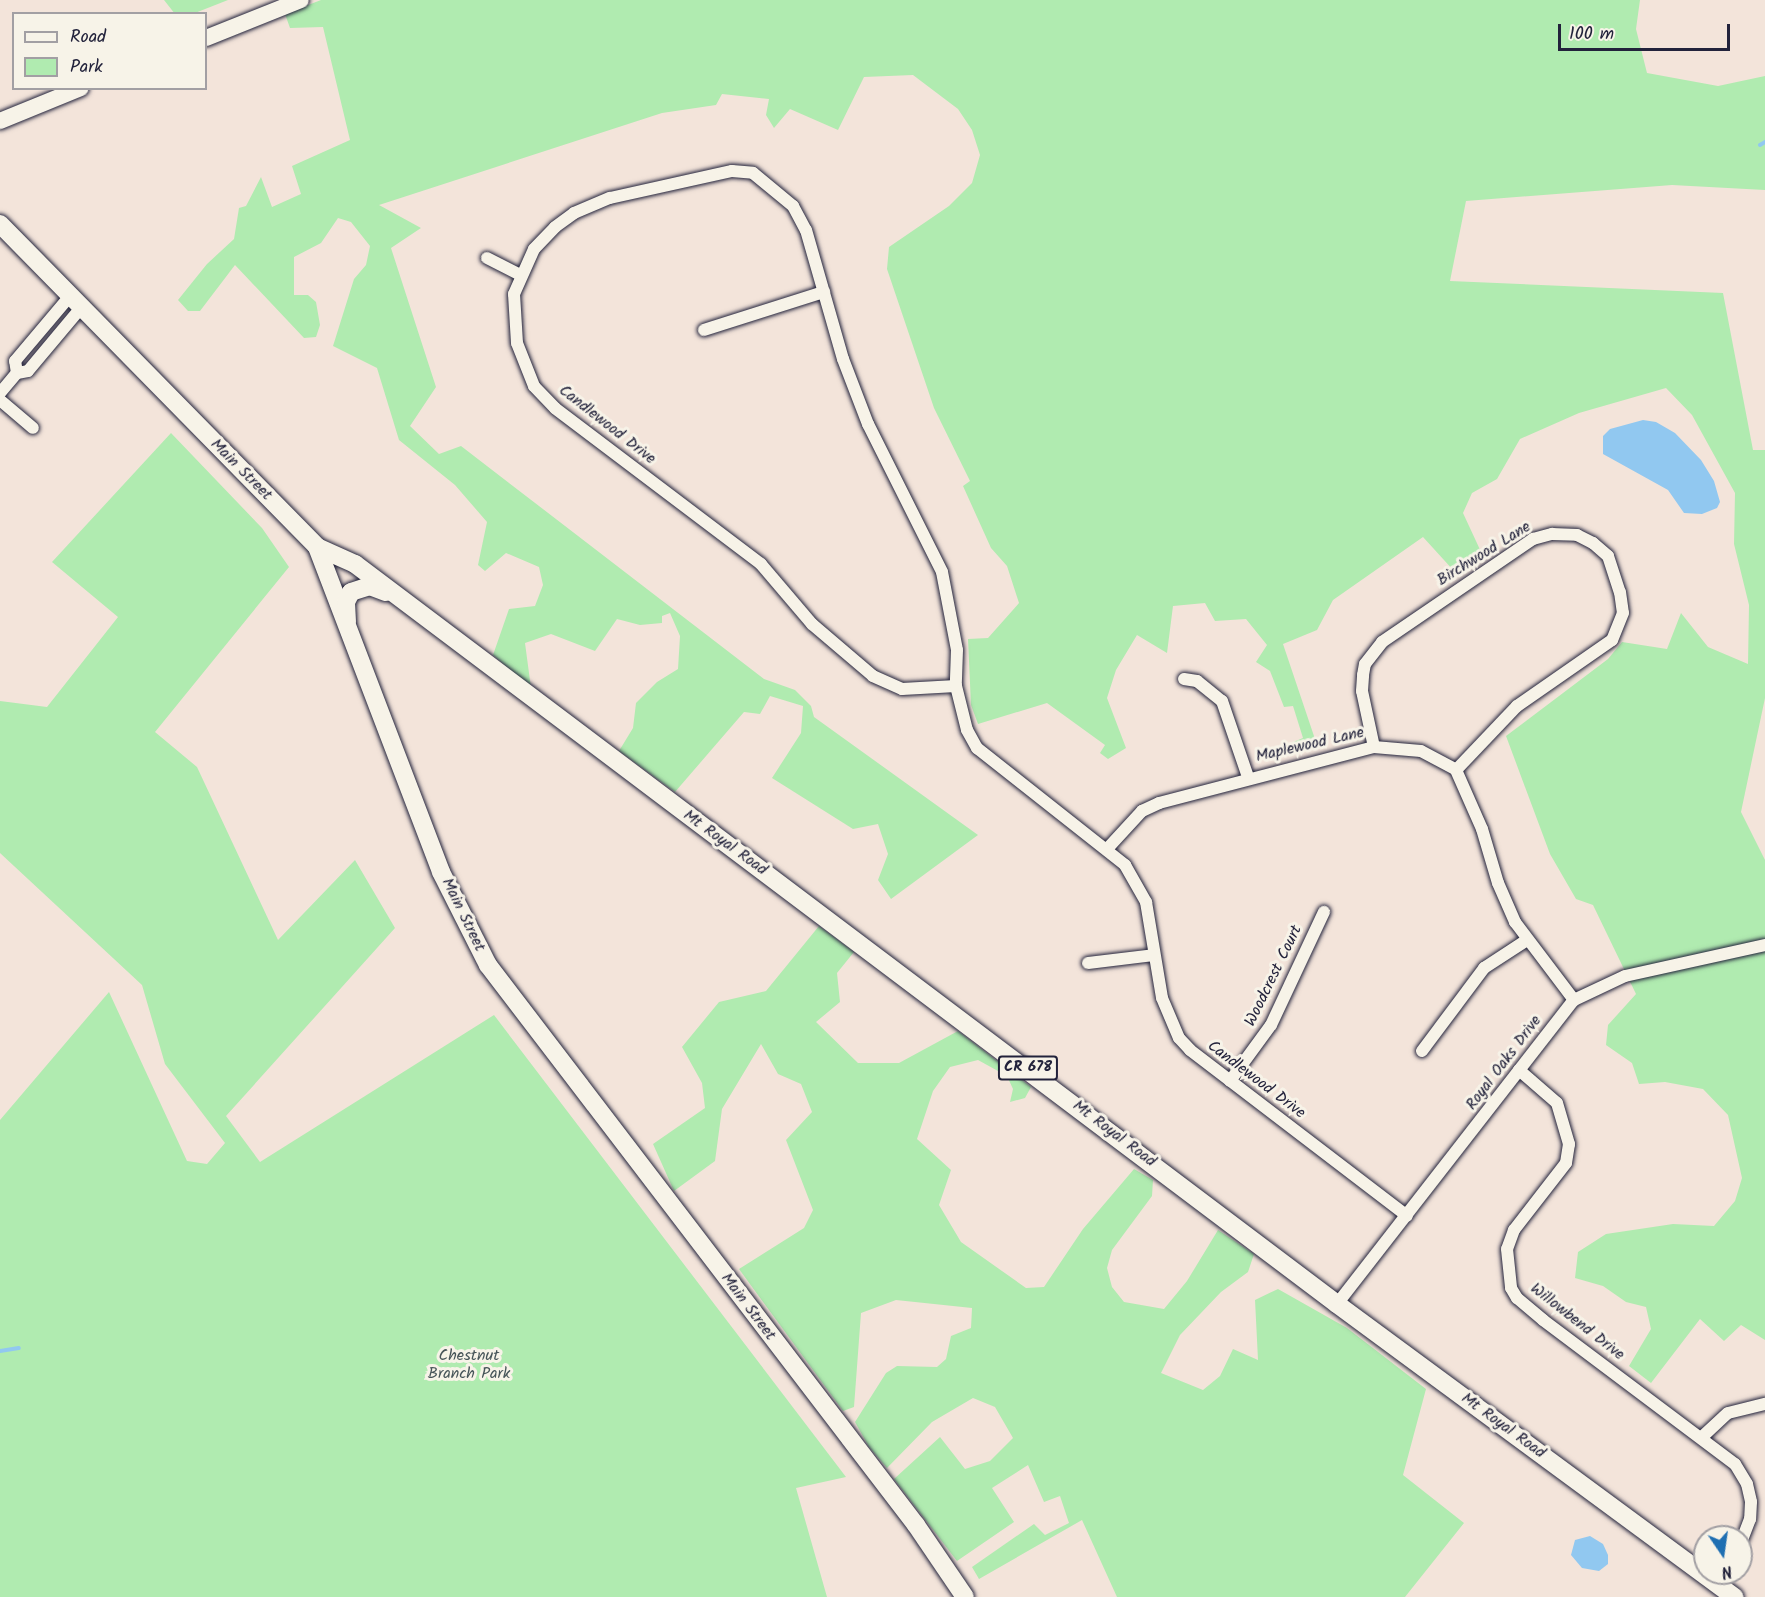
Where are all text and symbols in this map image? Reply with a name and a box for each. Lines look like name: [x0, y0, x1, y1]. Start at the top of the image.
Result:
legend: [12, 12, 207, 90]
scale bar: [1561, 12, 1734, 50]
text: 100 m: [1569, 20, 1614, 49]
text: Road: [70, 23, 106, 52]
text: Park: [70, 53, 103, 82]
street label: Candlewood Drive: [555, 381, 659, 469]
street label: Main Street: [206, 435, 276, 505]
street label: Birchwood Lane: [1434, 518, 1534, 590]
street label: Maplewood Lane: [1254, 723, 1366, 767]
street label: Mt Royal Road: [679, 806, 771, 880]
street label: Main Street: [437, 875, 489, 955]
street label: Woodcrest Court: [1241, 922, 1307, 1030]
street label: Royal Oaks Drive: [1462, 1012, 1546, 1114]
street label: Candlewood Drive: [1203, 1037, 1309, 1123]
road number: CR 678: [996, 1056, 1060, 1080]
street label: Mt Royal Road: [1069, 1096, 1159, 1172]
street label: Main Street: [716, 1269, 780, 1345]
street label: Willowbend Drive: [1526, 1279, 1628, 1365]
park label: Chestnut Branch Park: [428, 1346, 510, 1384]
street label: Mt Royal Road: [1457, 1389, 1549, 1463]
north arrow: [1693, 1525, 1753, 1585]
text: N: [1719, 1558, 1734, 1584]

